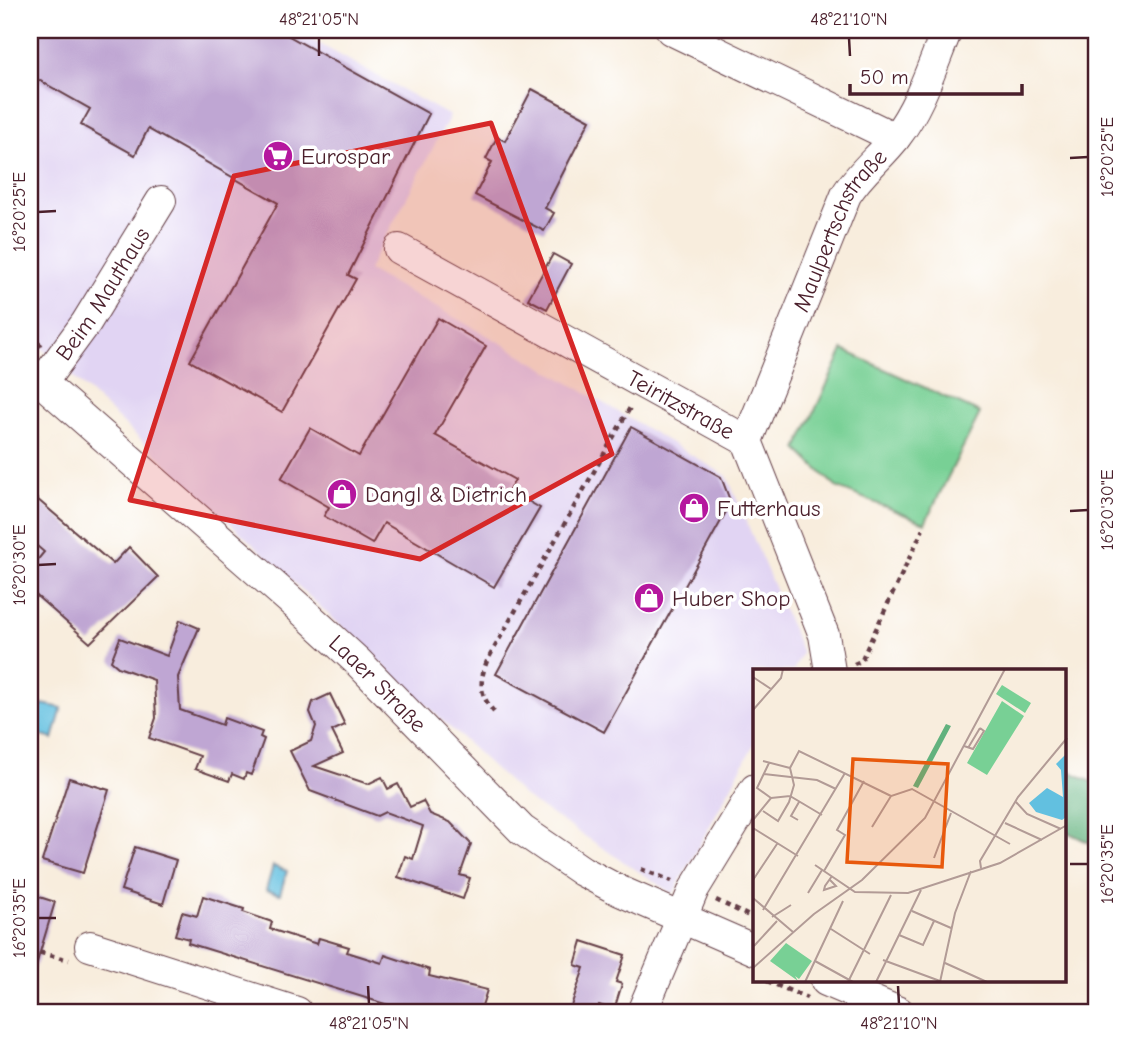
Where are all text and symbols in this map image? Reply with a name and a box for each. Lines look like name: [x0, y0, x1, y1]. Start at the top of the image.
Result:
text: 48°21'05"N: [279, 9, 359, 30]
text: 48°21'10"N: [810, 9, 888, 30]
scale bar: [850, 52, 1021, 96]
text: 50 m: [860, 65, 909, 89]
text: 16°20'25"E: [1097, 117, 1118, 197]
supermarket icon: Eurospar: [261, 139, 295, 173]
place label: Eurospar: [301, 143, 391, 170]
street label: Maulpertschstraße: [787, 144, 893, 316]
text: 16°20'25"E: [9, 172, 30, 252]
street label: Beim Mauthaus: [50, 222, 156, 366]
street label: Teiritzstraße: [622, 365, 739, 445]
text: 16°20'30"E: [1097, 469, 1118, 551]
shop icon: Dangl & Dietrich: [325, 477, 359, 511]
place label: Dangl & Dietrich: [365, 481, 527, 508]
shop icon: Futterhaus: [677, 491, 711, 525]
place label: Futterhaus: [717, 495, 821, 522]
text: 16°20'30"E: [9, 524, 30, 606]
shop icon: Huber Shop: [632, 581, 666, 615]
place label: Huber Shop: [672, 585, 790, 612]
street label: Laaer Straße: [323, 629, 432, 738]
inset map: [753, 669, 1066, 982]
text: 16°20'35"E: [1097, 824, 1118, 904]
text: 16°20'35"E: [9, 878, 30, 958]
text: 48°21'05"N: [329, 1013, 409, 1034]
text: 48°21'10"N: [860, 1013, 938, 1034]

